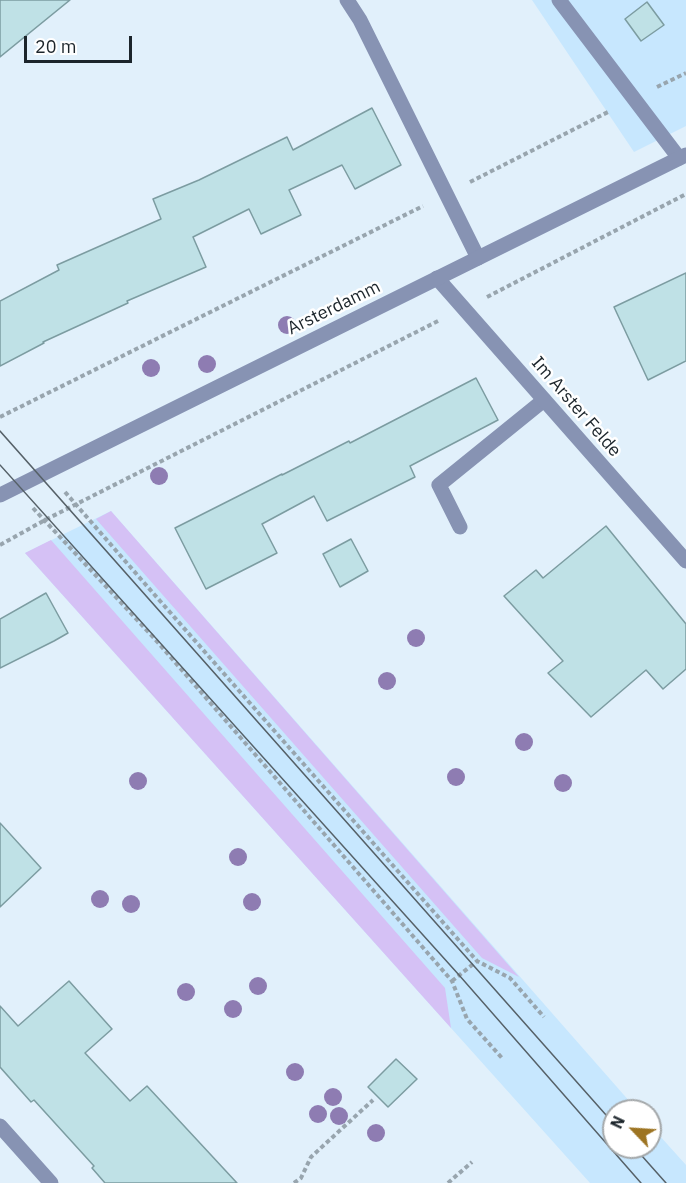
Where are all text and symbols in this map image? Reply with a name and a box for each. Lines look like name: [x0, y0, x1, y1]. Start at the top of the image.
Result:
scale bar: [27, 24, 135, 62]
text: 20 m: [35, 35, 77, 58]
street label: Arsterdamm: [284, 276, 384, 340]
street label: Im Arster Felde: [527, 353, 625, 461]
north arrow: [602, 1099, 662, 1159]
text: N: [606, 1113, 629, 1132]

